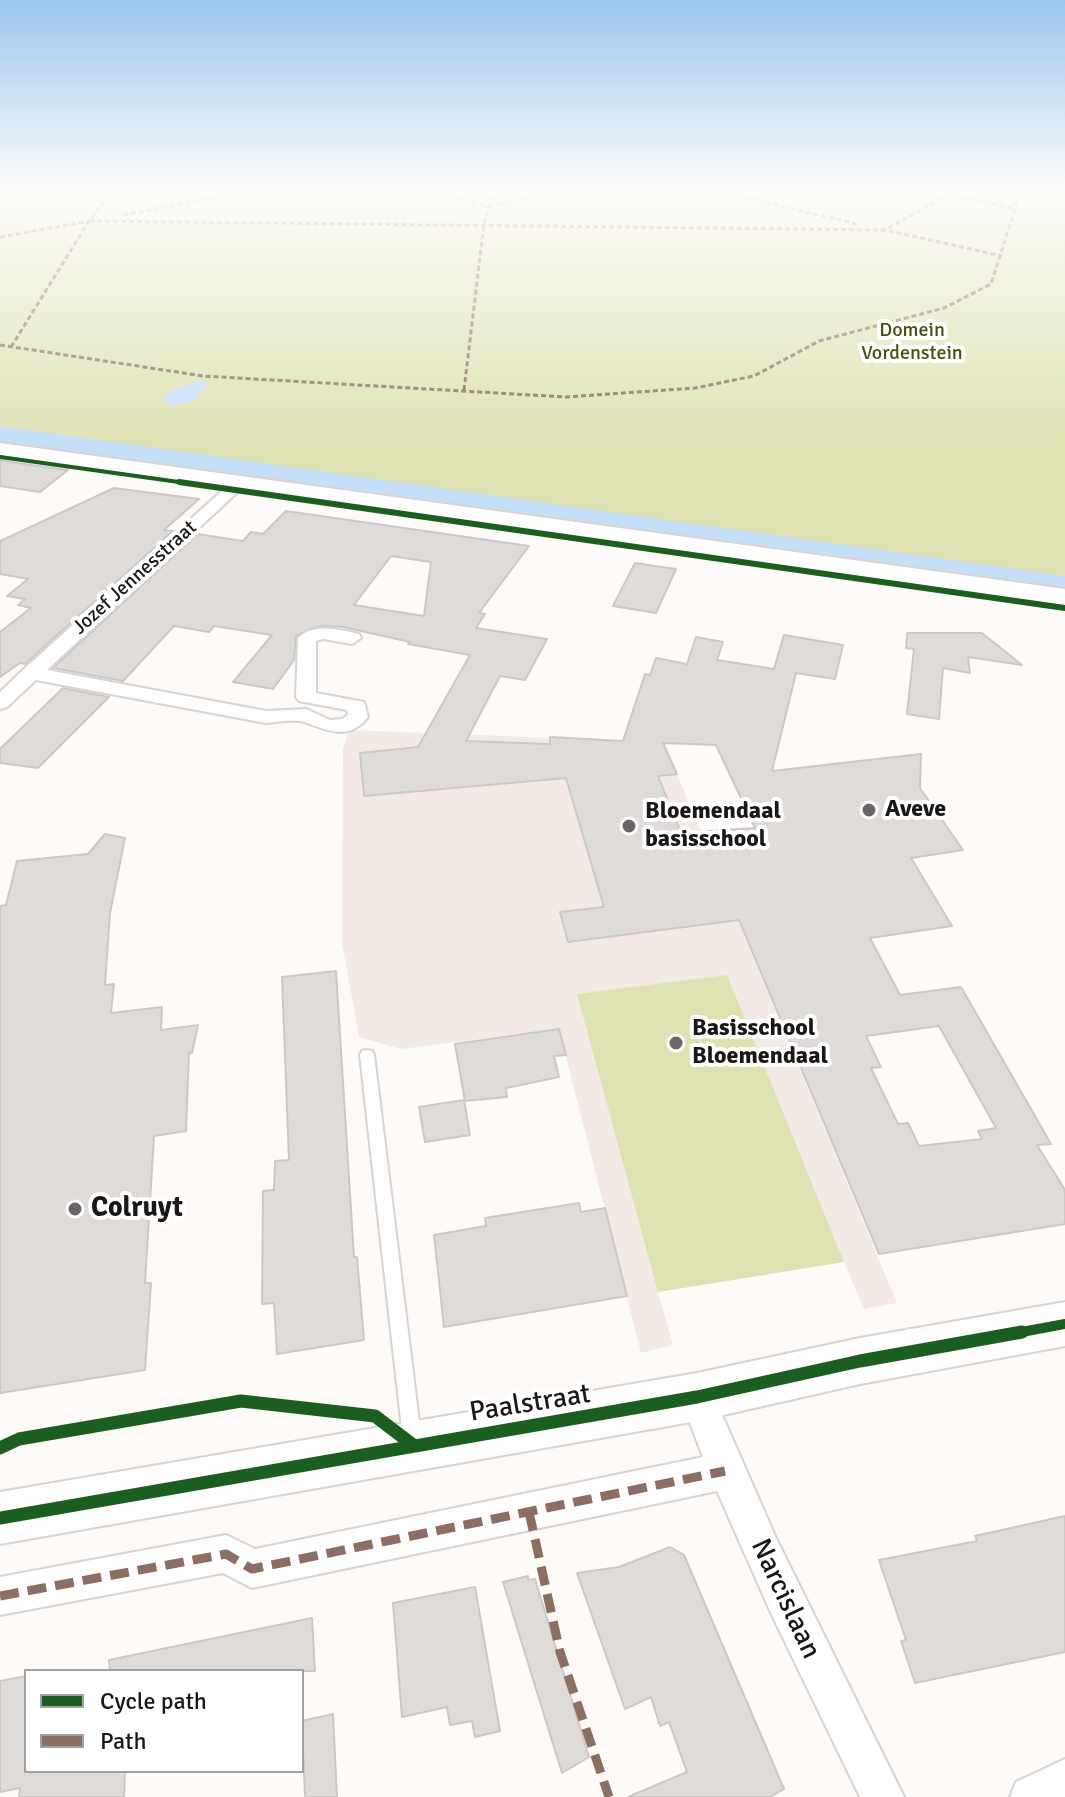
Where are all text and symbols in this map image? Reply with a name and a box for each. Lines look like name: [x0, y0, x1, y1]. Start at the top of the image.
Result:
park label: Domein Vordenstein: [861, 319, 963, 366]
street label: Jozef Jennesstraat: [68, 516, 202, 640]
place label: Aveve: [885, 796, 946, 824]
place label: Bloemendaal basisschool: [645, 798, 781, 854]
marker: Aveve: [860, 801, 878, 819]
marker: Bloemendaal basisschool: [620, 817, 638, 835]
place label: Basisschool Bloemendaal: [692, 1015, 828, 1071]
marker: Basisschool Bloemendaal: [667, 1034, 685, 1052]
place label: Colruyt: [91, 1192, 183, 1226]
marker: Colruyt: [66, 1200, 84, 1218]
street label: Paalstraat: [467, 1378, 593, 1430]
street label: Narcislaan: [743, 1534, 827, 1664]
legend: [24, 1669, 304, 1773]
text: Cycle path: [100, 1686, 207, 1716]
text: Path: [100, 1726, 146, 1756]

